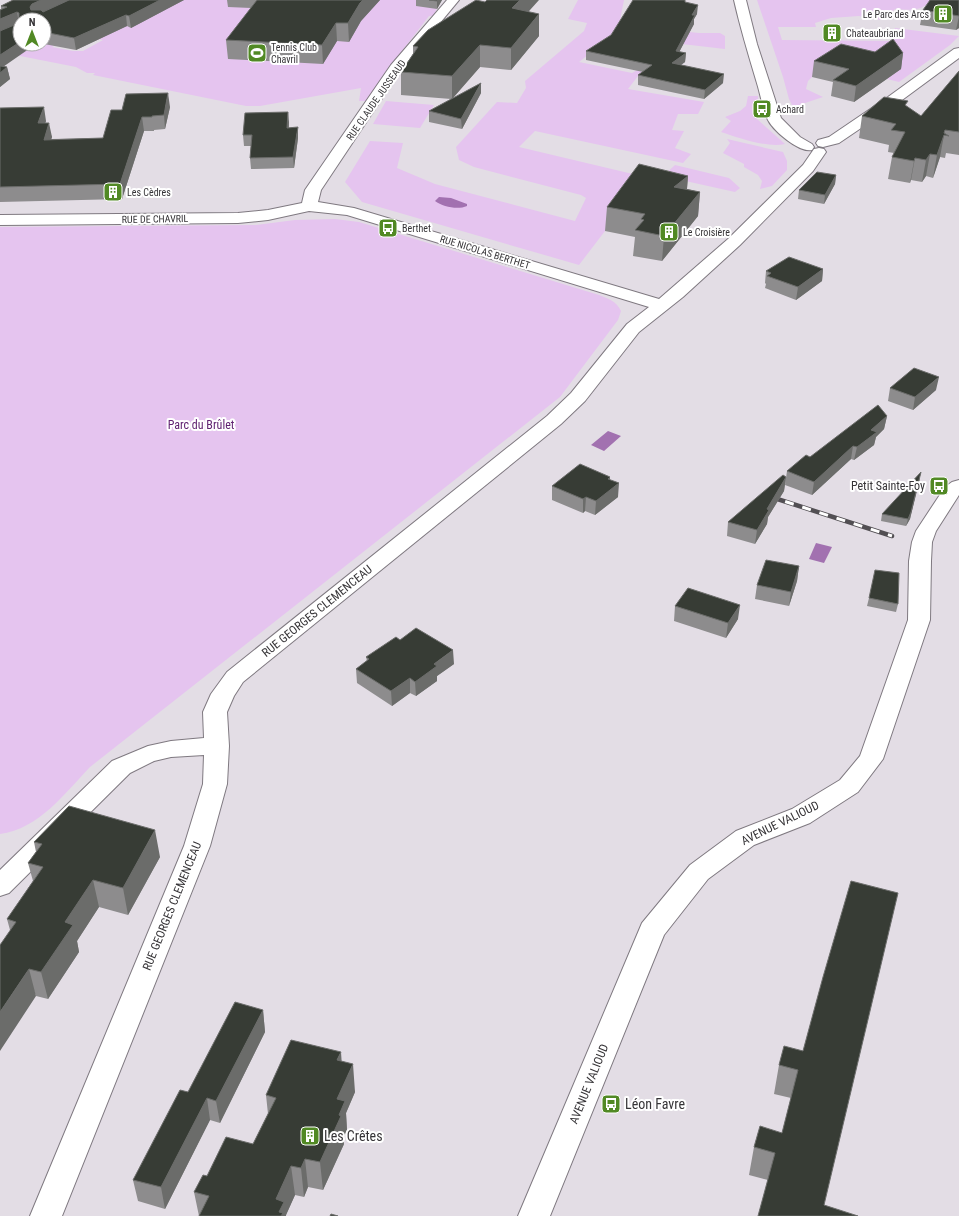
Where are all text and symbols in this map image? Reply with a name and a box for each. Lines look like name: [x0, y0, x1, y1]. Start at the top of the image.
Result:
building icon: Le Parc des Arcs: [932, 3, 954, 25]
place label: Le Parc des Arcs: [863, 9, 929, 20]
north arrow: [12, 12, 52, 52]
text: N: [29, 16, 36, 29]
building icon: Chateaubriand: [821, 22, 843, 44]
place label: Chateaubriand: [846, 28, 903, 39]
sports icon: Tennis Club Chavril: [246, 42, 268, 64]
place label: Tennis Club Chavril: [271, 42, 317, 65]
street label: RUE CLAUDE JUSSEAUD: [344, 57, 408, 142]
bus stop icon: Achard: [751, 98, 773, 120]
place label: Achard: [776, 104, 804, 115]
building icon: Les Cèdres: [102, 181, 124, 203]
place label: Les Cèdres: [127, 187, 171, 198]
street label: RUE DE CHAVRIL: [122, 213, 189, 225]
bus stop icon: Berthet: [377, 217, 399, 239]
building icon: Le Croisière: [658, 221, 680, 243]
place label: Berthet: [402, 223, 431, 234]
place label: Le Croisière: [683, 227, 730, 238]
street label: RUE NICOLAS BERTHET: [439, 233, 531, 271]
park label: Parc du Brûlet: [168, 418, 235, 432]
bus stop icon: Petit Sainte-Foy: [928, 475, 950, 497]
place label: Petit Sainte-Foy: [851, 479, 925, 493]
street label: RUE GEORGES CLEMENCEAU: [259, 562, 375, 660]
street label: AVENUE VALIOUD: [739, 798, 821, 848]
street label: RUE GEORGES CLEMENCEAU: [140, 839, 204, 972]
street label: AVENUE VALIOUD: [567, 1042, 611, 1126]
bus stop icon: Léon Favre: [600, 1093, 622, 1115]
place label: Léon Favre: [625, 1096, 685, 1112]
building icon: Les Crêtes: [299, 1125, 321, 1147]
place label: Les Crêtes: [324, 1128, 383, 1144]

